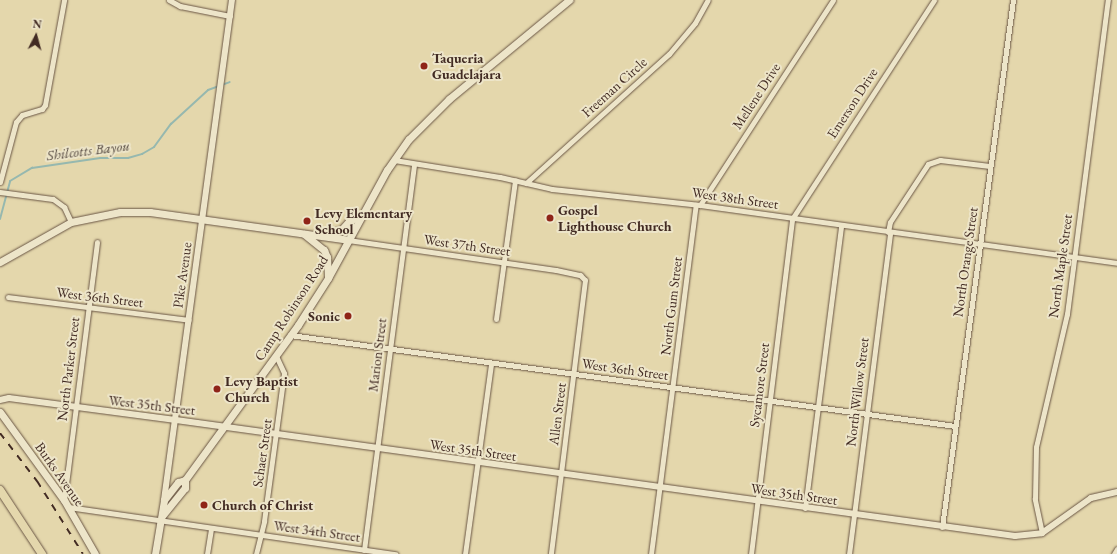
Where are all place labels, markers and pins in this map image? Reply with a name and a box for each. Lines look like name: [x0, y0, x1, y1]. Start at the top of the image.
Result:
place label: Taqueria Guadelajara: [432, 50, 501, 82]
marker: Taqueria Guadelajara: [419, 61, 429, 71]
place label: Gospel Lighthouse Church: [558, 202, 672, 234]
place label: Levy Elementary School: [315, 205, 412, 238]
marker: Gospel Lighthouse Church: [545, 213, 555, 223]
marker: Levy Elementary School: [302, 216, 312, 226]
place label: Sonic: [308, 308, 340, 324]
marker: Sonic: [343, 311, 353, 321]
place label: Levy Baptist Church: [225, 373, 298, 406]
marker: Levy Baptist Church: [212, 384, 222, 394]
place label: Church of Christ: [212, 497, 313, 513]
marker: Church of Christ: [199, 500, 209, 510]

